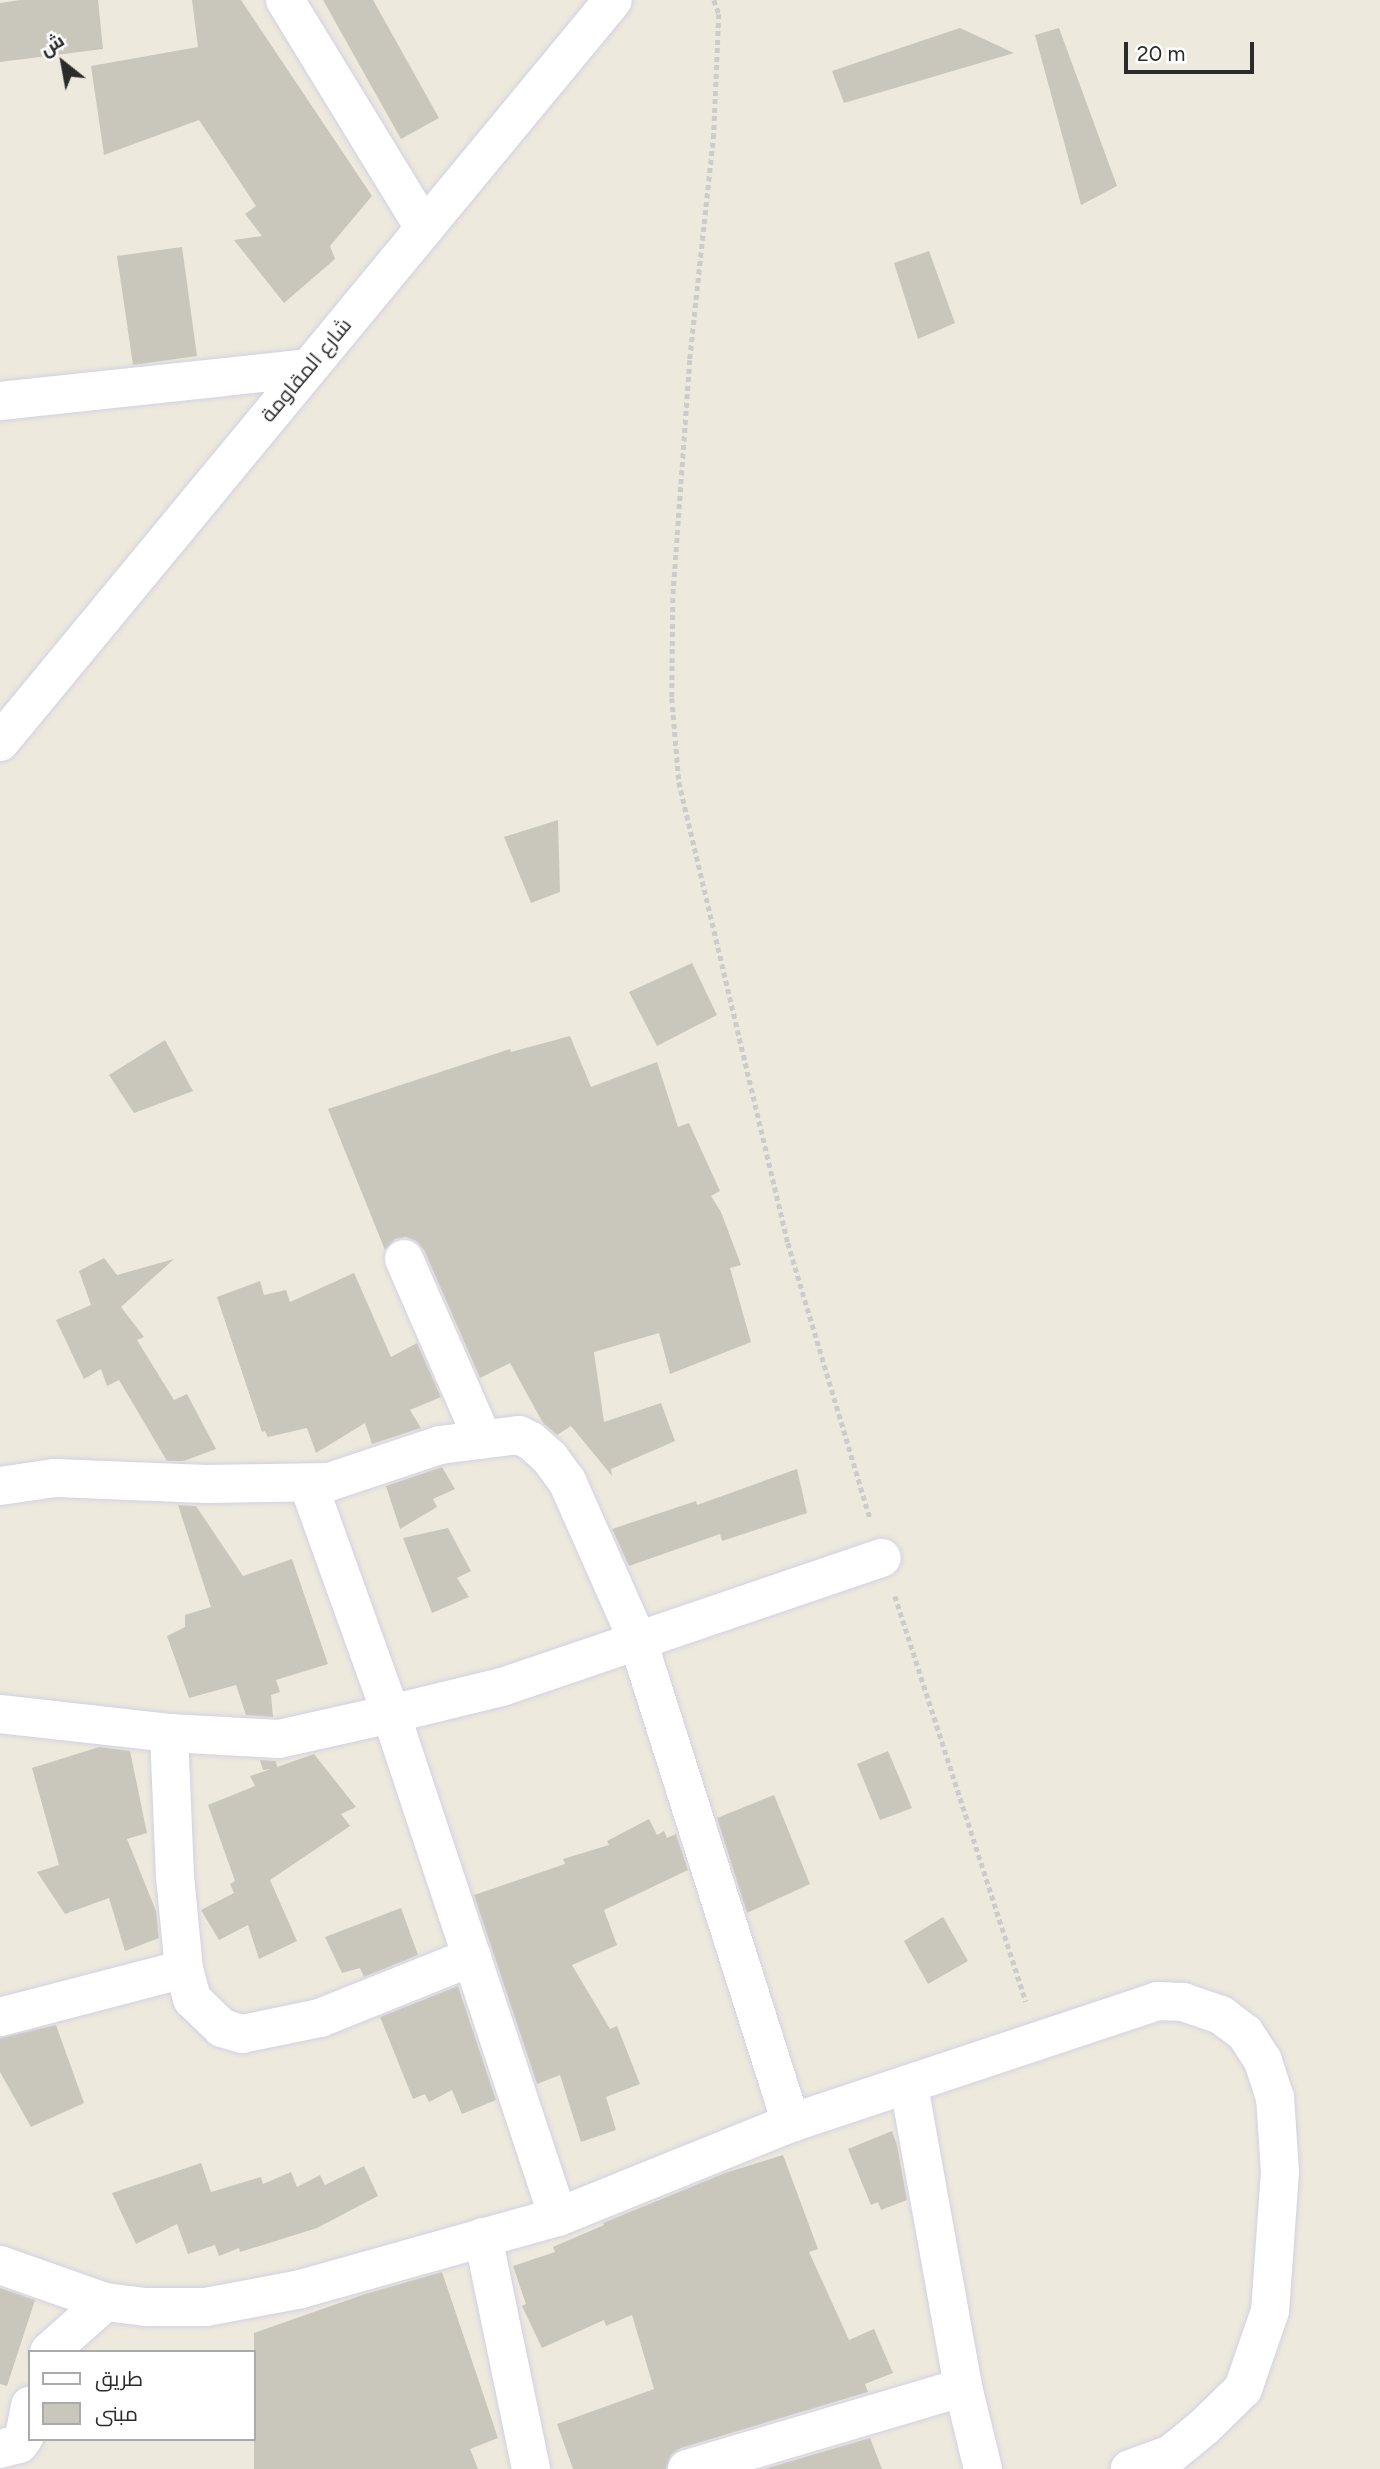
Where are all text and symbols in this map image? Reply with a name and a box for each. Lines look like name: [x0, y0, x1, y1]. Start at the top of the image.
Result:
north arrow: [28, 28, 98, 98]
text: ش: [36, 28, 68, 61]
scale bar: [1128, 28, 1258, 72]
text: 20 m: [1137, 41, 1185, 66]
street label: شارع المقاومة: [255, 313, 357, 427]
legend: [28, 2350, 256, 2441]
text: طريق: [95, 2366, 143, 2391]
text: مبنى: [95, 2401, 138, 2426]

